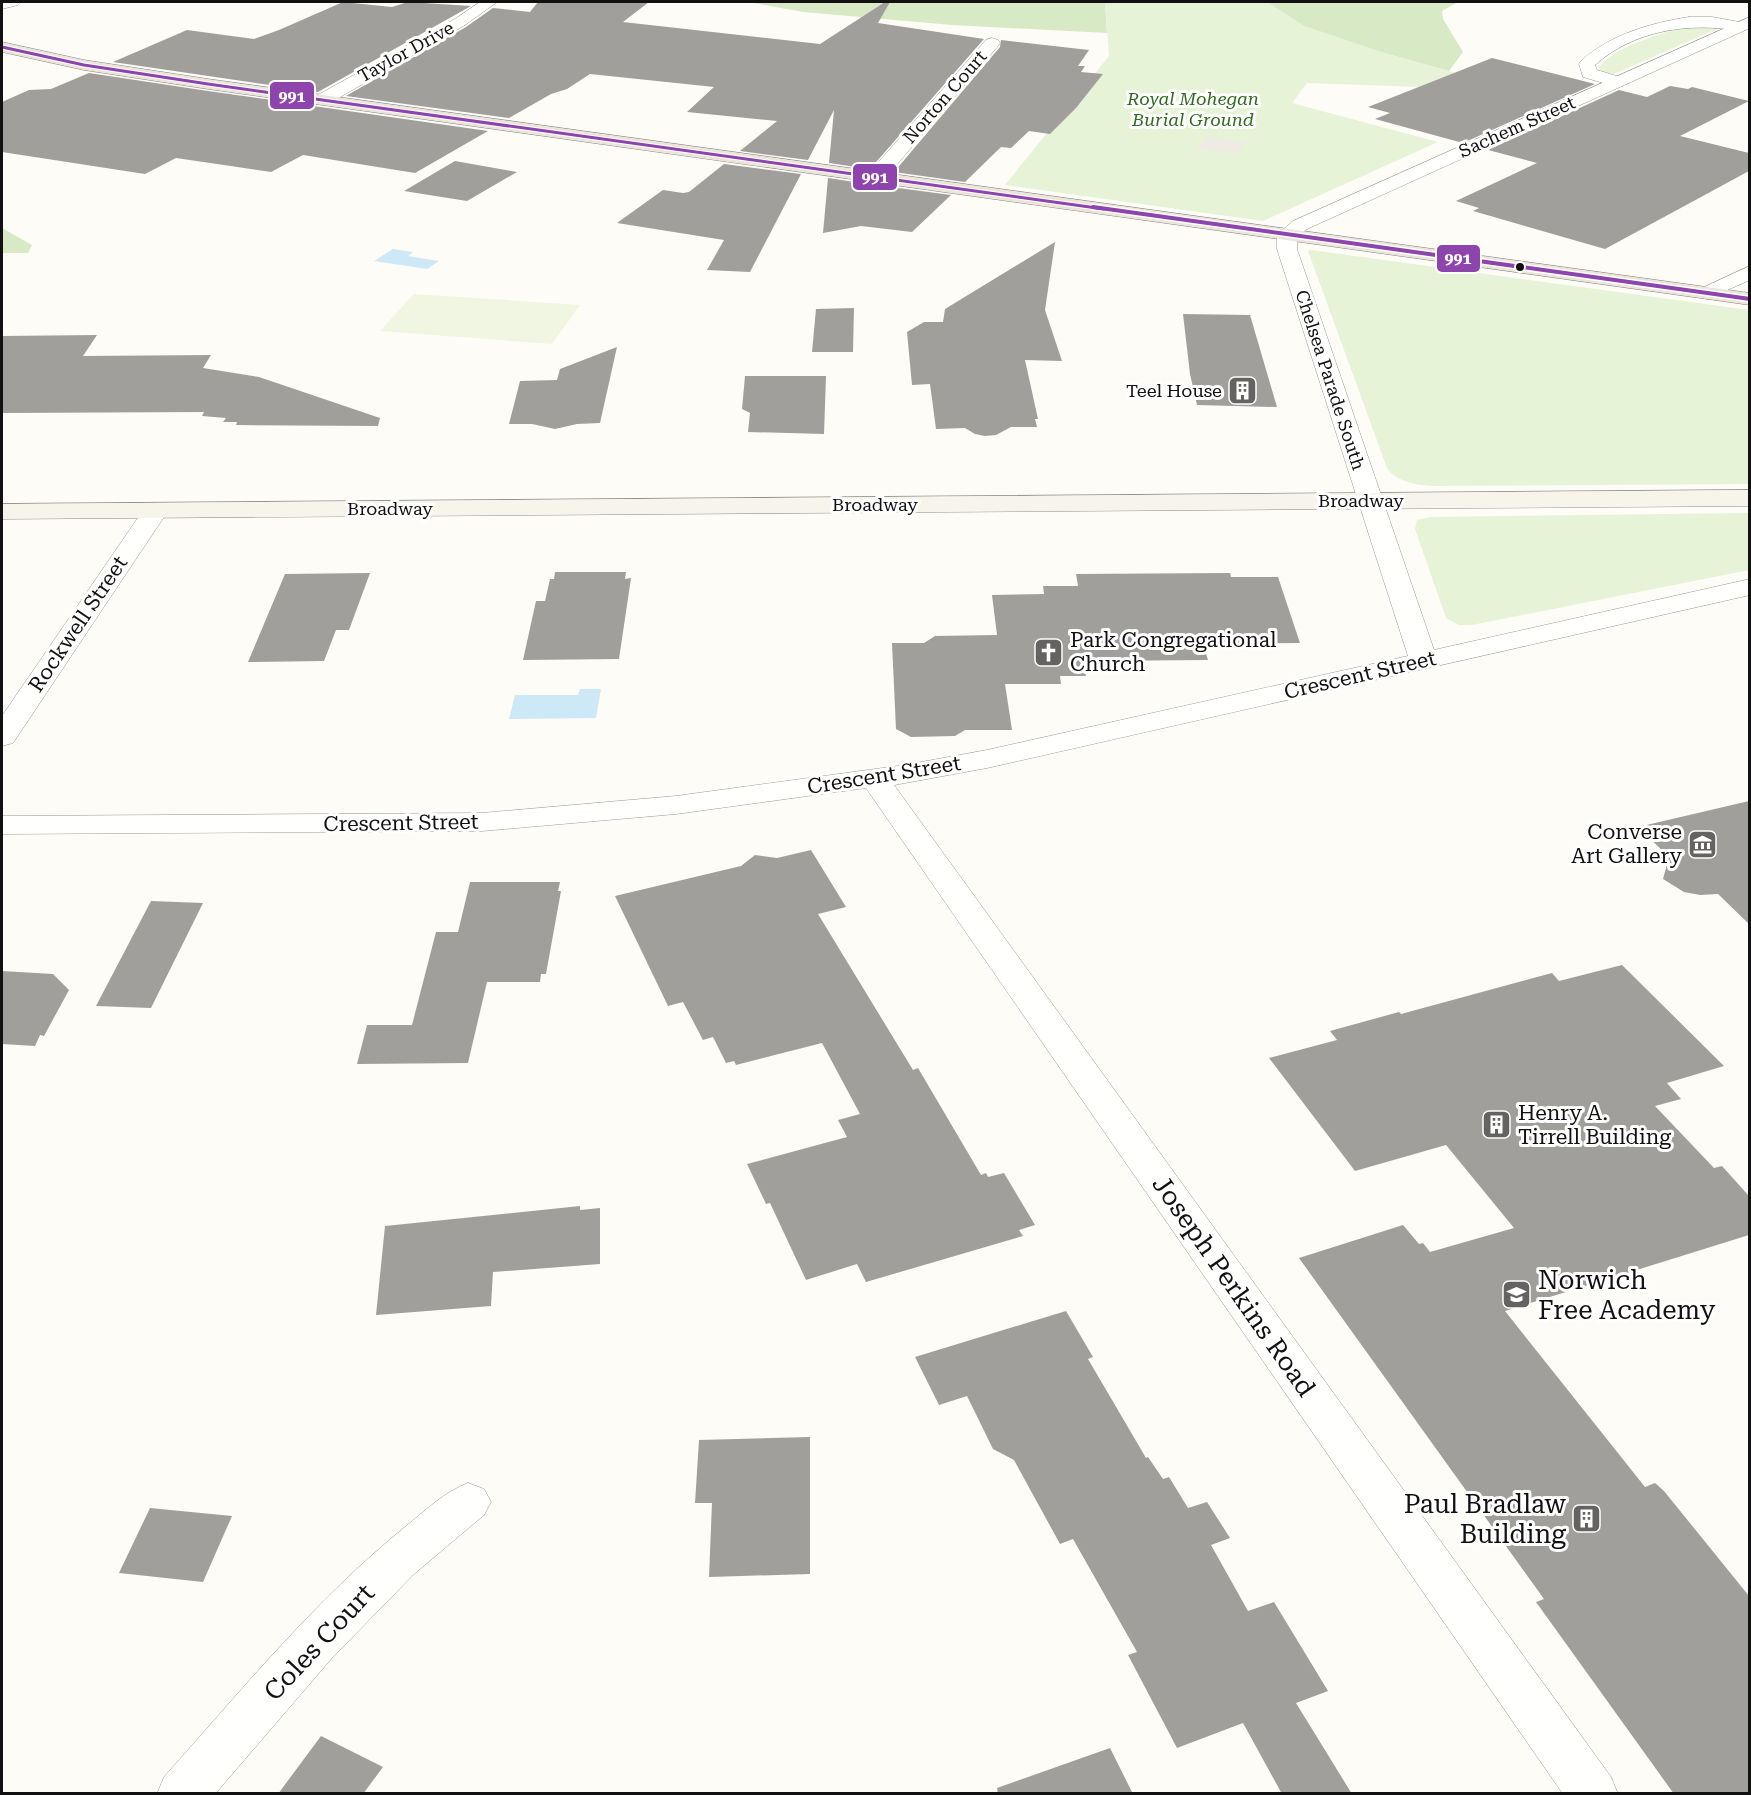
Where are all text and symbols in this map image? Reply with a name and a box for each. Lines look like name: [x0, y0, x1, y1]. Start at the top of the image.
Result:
street label: Taylor Drive: [354, 17, 457, 87]
street label: Norton Court: [899, 46, 991, 147]
line badge: 991: [269, 81, 315, 110]
text: 991: [279, 87, 305, 106]
park label: Royal Mohegan Burial Ground: [1126, 88, 1259, 130]
street label: Sachem Street: [1455, 91, 1578, 162]
line badge: 991: [852, 163, 898, 191]
text: 991: [862, 168, 888, 187]
line badge: 991: [1436, 244, 1481, 273]
text: 991: [1445, 249, 1471, 268]
unlabelled marker: [1514, 261, 1526, 273]
street label: Chelsea Parade South: [1291, 287, 1370, 473]
building icon: Teel House: [1227, 375, 1259, 407]
place label: Teel House: [1126, 380, 1222, 401]
street label: Broadway: [1318, 490, 1404, 511]
street label: Broadway: [832, 494, 918, 515]
street label: Broadway: [347, 498, 433, 519]
street label: Rockwell Street: [24, 551, 132, 697]
place label: Park Congregational Church: [1070, 628, 1277, 676]
church icon: Park Congregational Church: [1033, 636, 1065, 668]
street label: Crescent Street: [1282, 646, 1438, 704]
street label: Crescent Street: [805, 751, 963, 799]
street label: Crescent Street: [323, 810, 479, 836]
place label: Converse Art Gallery: [1571, 820, 1683, 868]
museum icon: Converse Art Gallery: [1687, 828, 1719, 860]
place label: Henry A. Tirrell Building: [1518, 1101, 1671, 1149]
building icon: Henry A. Tirrell Building: [1481, 1109, 1513, 1141]
street label: Joseph Perkins Road: [1146, 1170, 1322, 1402]
place label: Norwich Free Academy: [1538, 1265, 1716, 1325]
school or university icon: Norwich Free Academy: [1501, 1279, 1533, 1311]
place label: Paul Bradlaw Building: [1404, 1489, 1566, 1549]
building icon: Paul Bradlaw Building: [1571, 1503, 1603, 1535]
street label: Coles Court: [258, 1578, 381, 1706]

